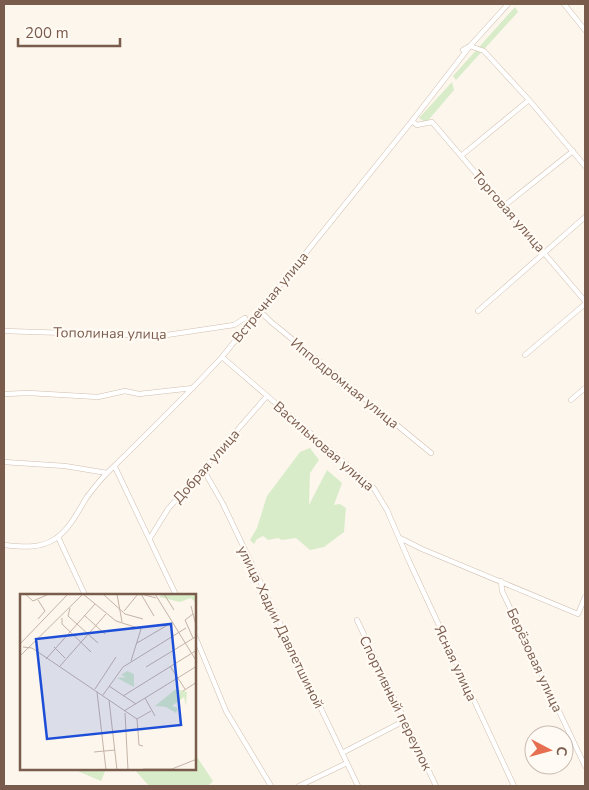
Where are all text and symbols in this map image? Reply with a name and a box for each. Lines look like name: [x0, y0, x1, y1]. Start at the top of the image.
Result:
scale bar: [18, 15, 120, 47]
text: 200 m: [25, 23, 69, 43]
street label: Торговая улица: [468, 166, 550, 256]
street label: Встречная улица: [228, 248, 313, 347]
street label: Тополиная улица: [53, 323, 167, 344]
street label: Ипподромная улица: [287, 334, 403, 433]
street label: Васильковая улица: [269, 397, 378, 496]
street label: Добрая улица: [169, 425, 244, 508]
street label: улица Хадии Давлетшиной: [233, 543, 328, 712]
inset map: [20, 594, 196, 770]
street label: Берёзовая улица: [502, 605, 567, 715]
street label: Ясная улица: [430, 622, 481, 704]
street label: Спортивный переулок: [355, 633, 437, 774]
north arrow: [524, 725, 574, 775]
text: С: [551, 746, 571, 758]

